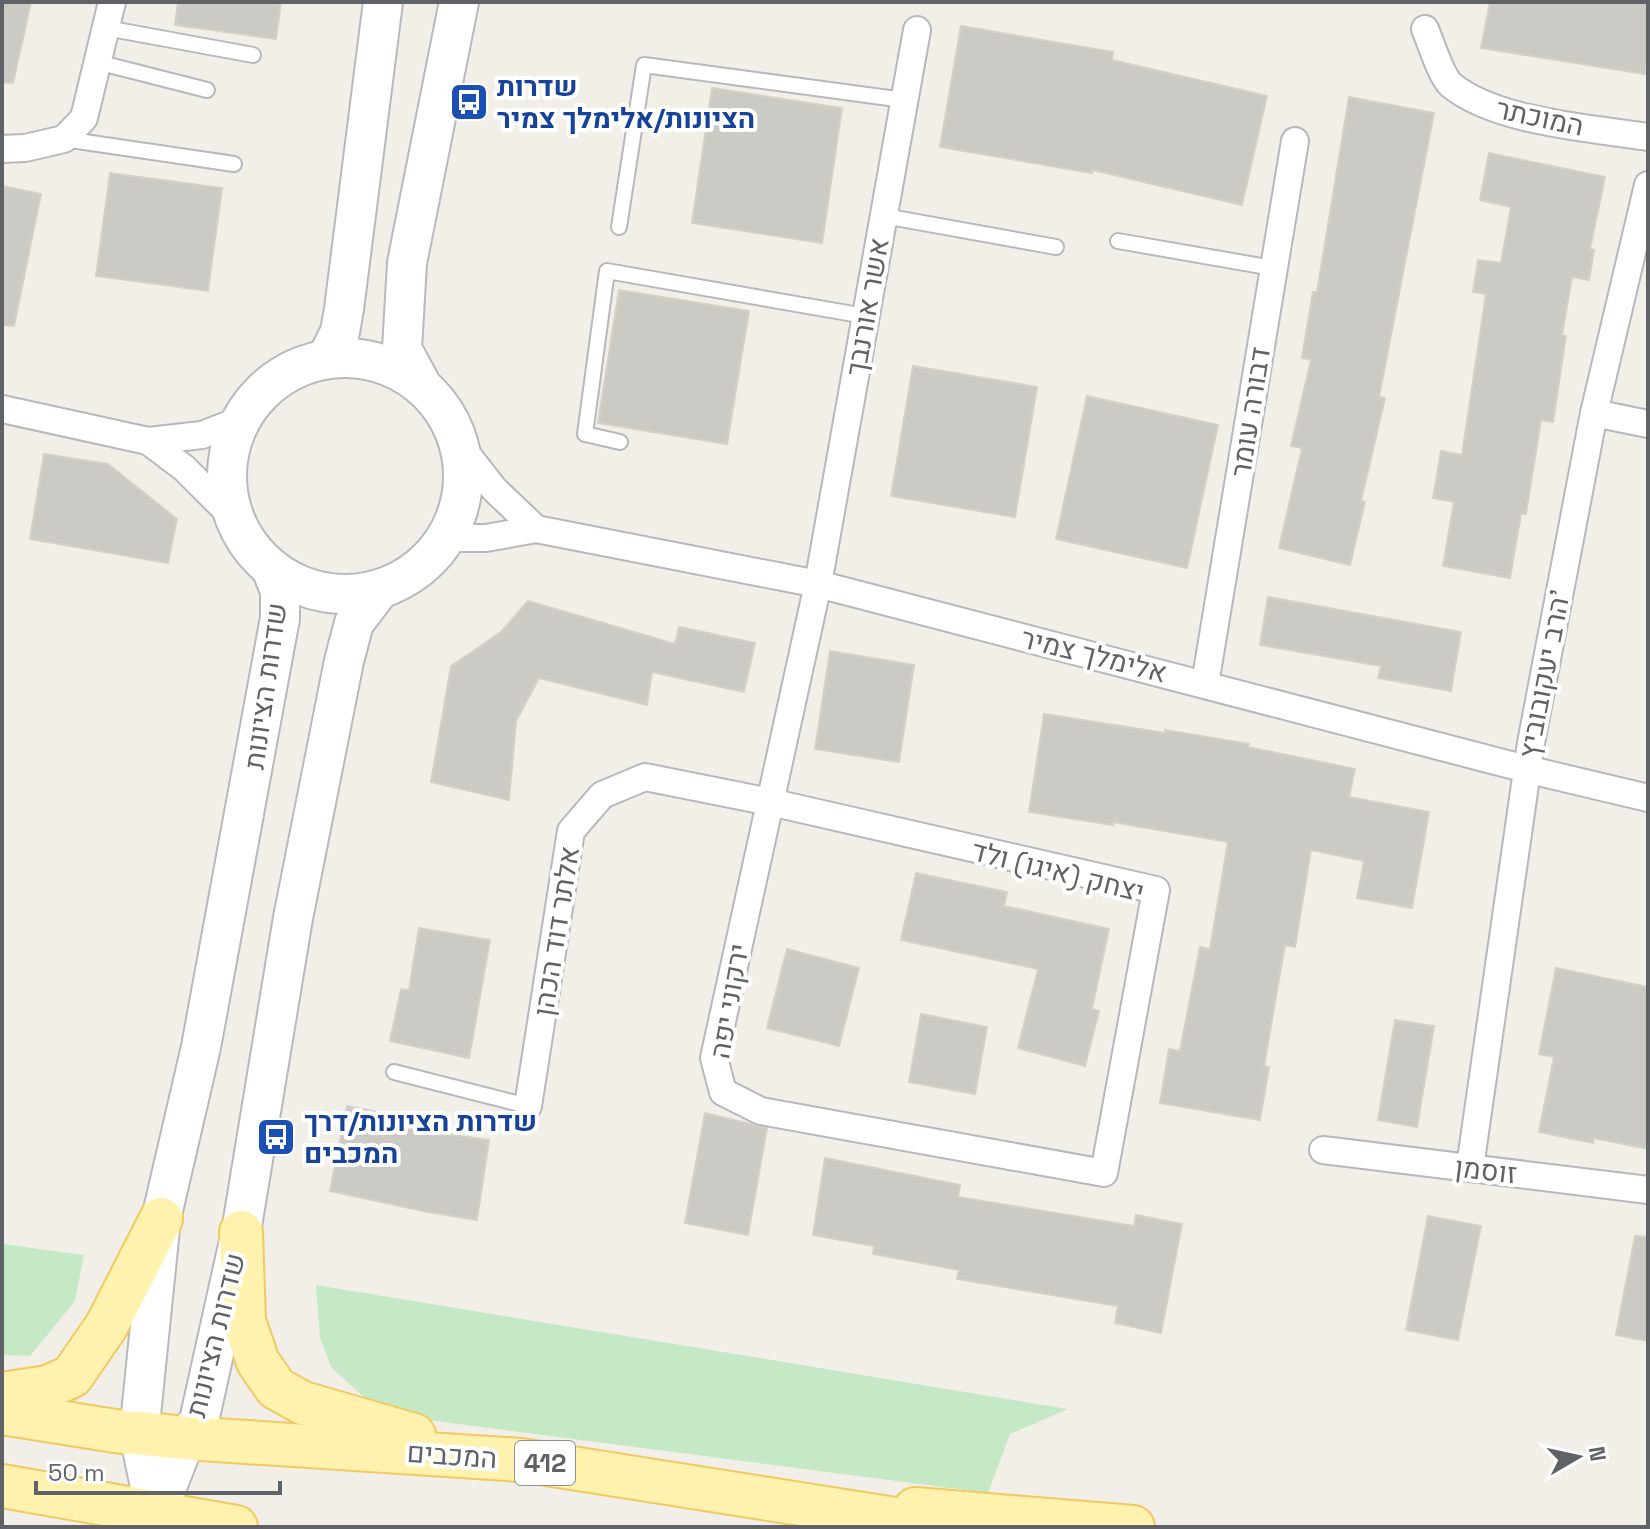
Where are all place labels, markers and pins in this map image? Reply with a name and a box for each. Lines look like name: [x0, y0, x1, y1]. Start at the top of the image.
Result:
place label: שדרות הציונות/אלימלך צמיר: [497, 68, 755, 136]
bus stop icon: שדרות הציונות/אלימלך צמיר: [448, 81, 490, 123]
place label: שדרות הציונות/דרך המכבים: [304, 1103, 537, 1171]
bus stop icon: שדרות הציונות/דרך המכבים: [255, 1116, 297, 1158]

